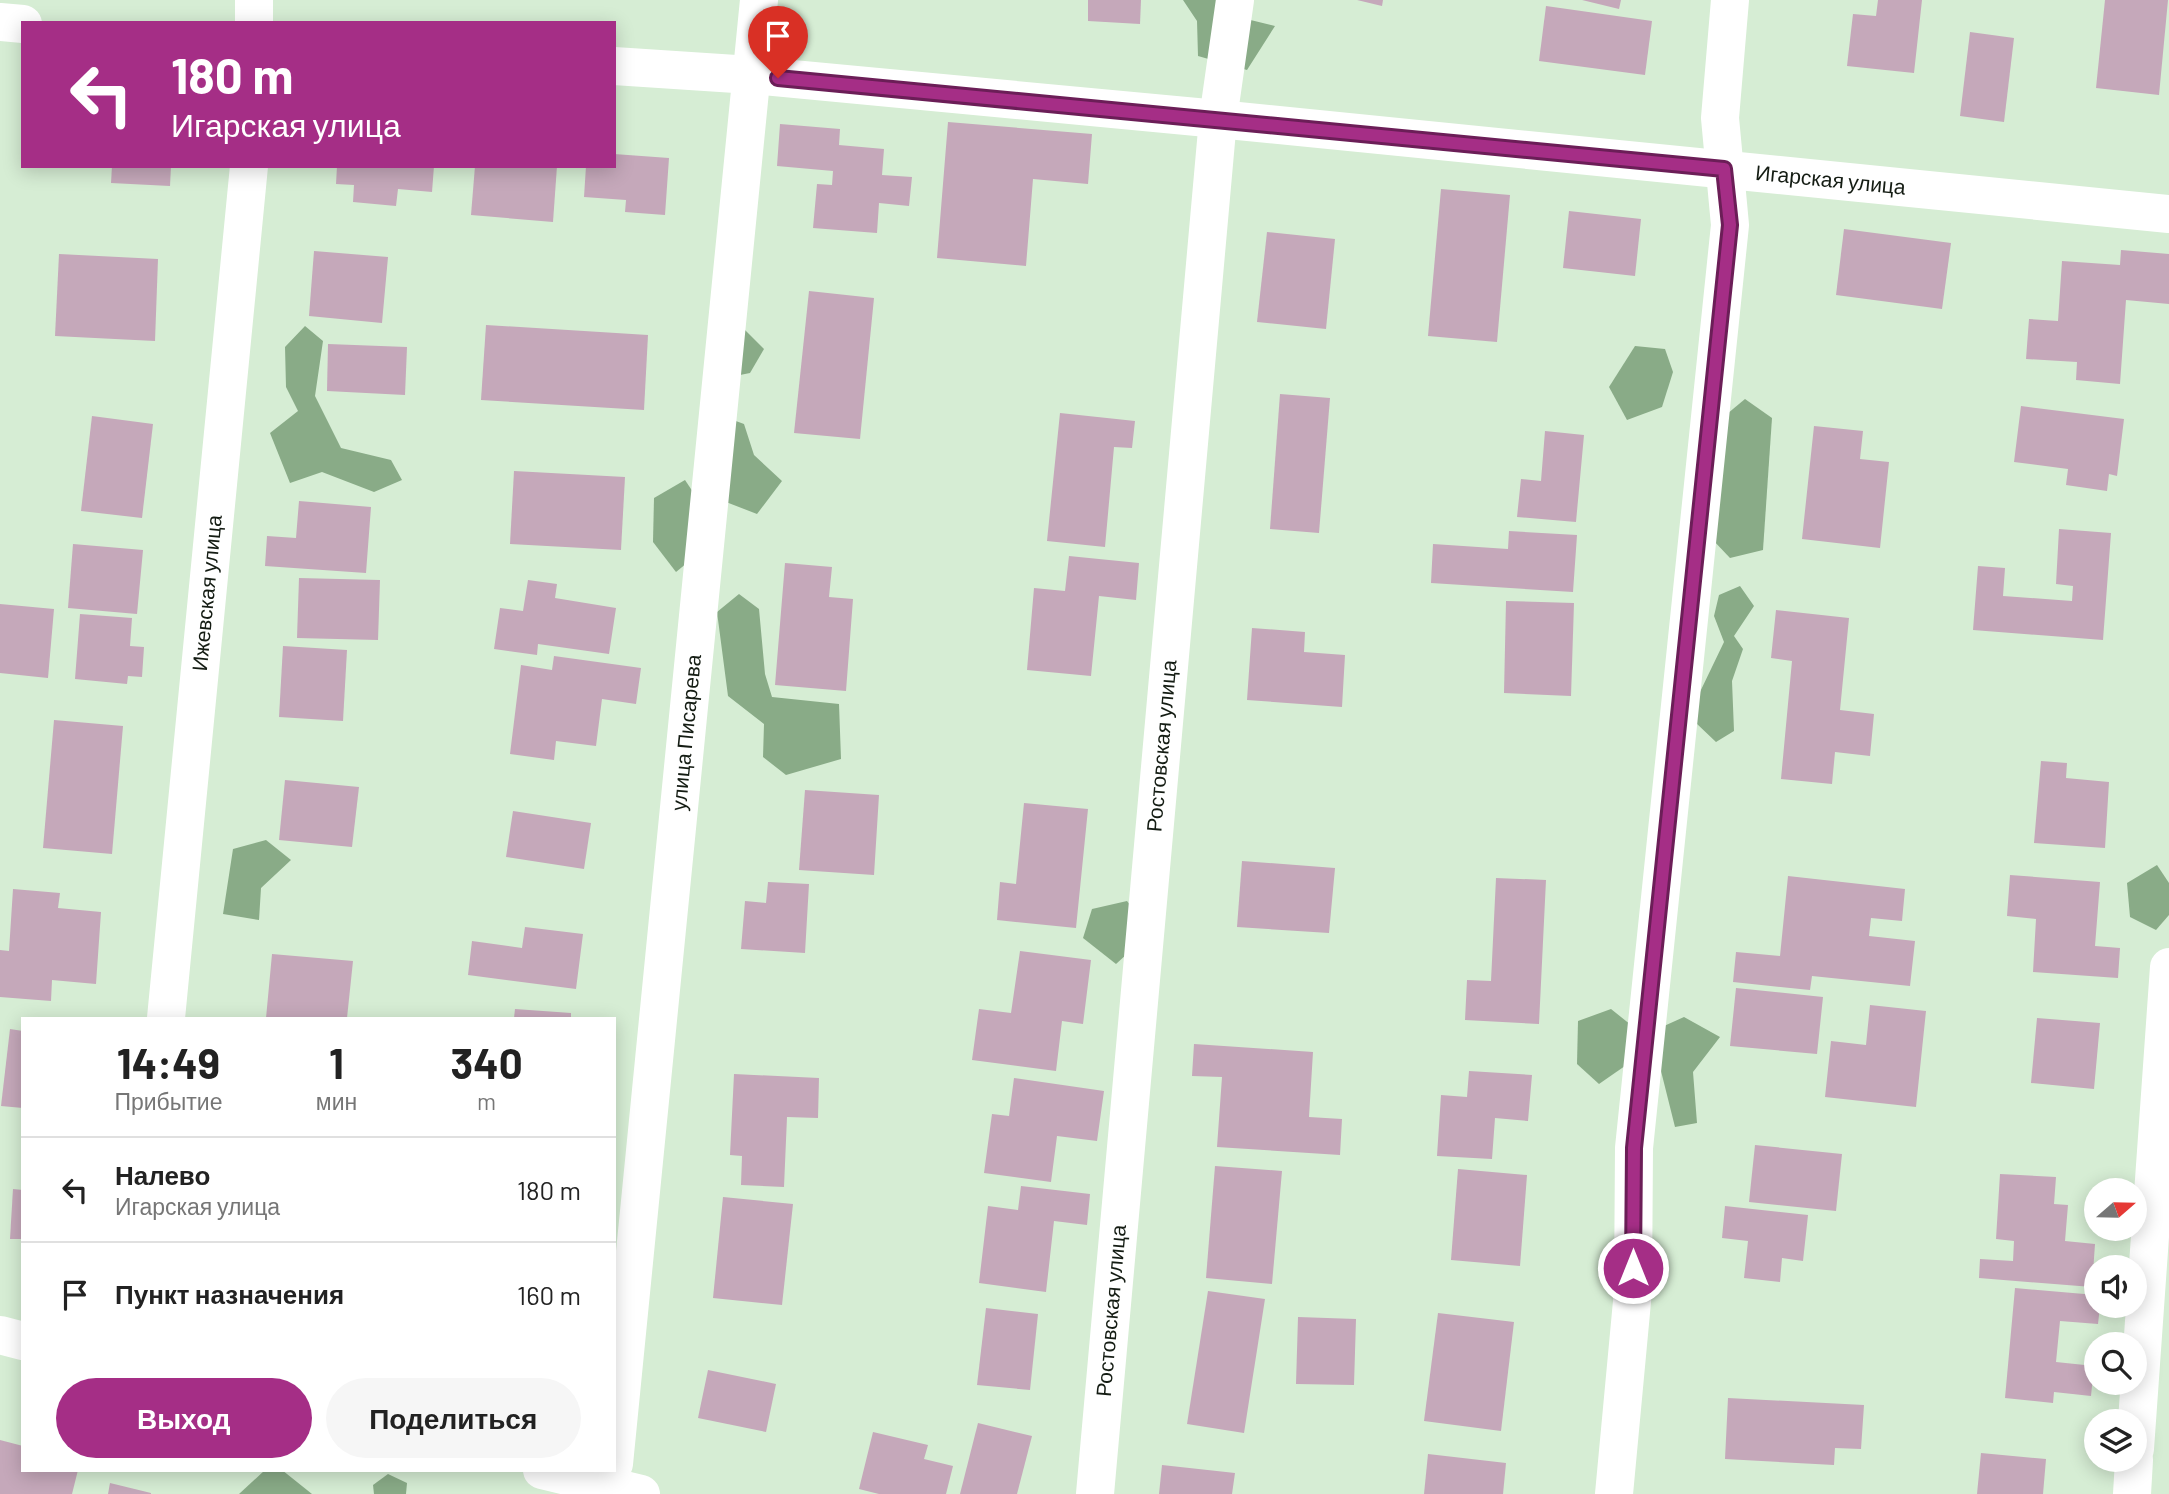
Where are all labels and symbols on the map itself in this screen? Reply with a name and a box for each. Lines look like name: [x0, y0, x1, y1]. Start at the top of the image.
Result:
pin: [748, 6, 808, 78]
street label: Игарская улица: [1754, 159, 1907, 199]
street label: Ижевская улица: [186, 513, 226, 672]
street label: улица Писарева: [665, 653, 705, 812]
street label: Ростовская улица: [1140, 659, 1181, 833]
north arrow: [2084, 1178, 2147, 1241]
street label: Ростовская улица: [1090, 1223, 1130, 1398]
position arrow: [1596, 1231, 1670, 1305]

